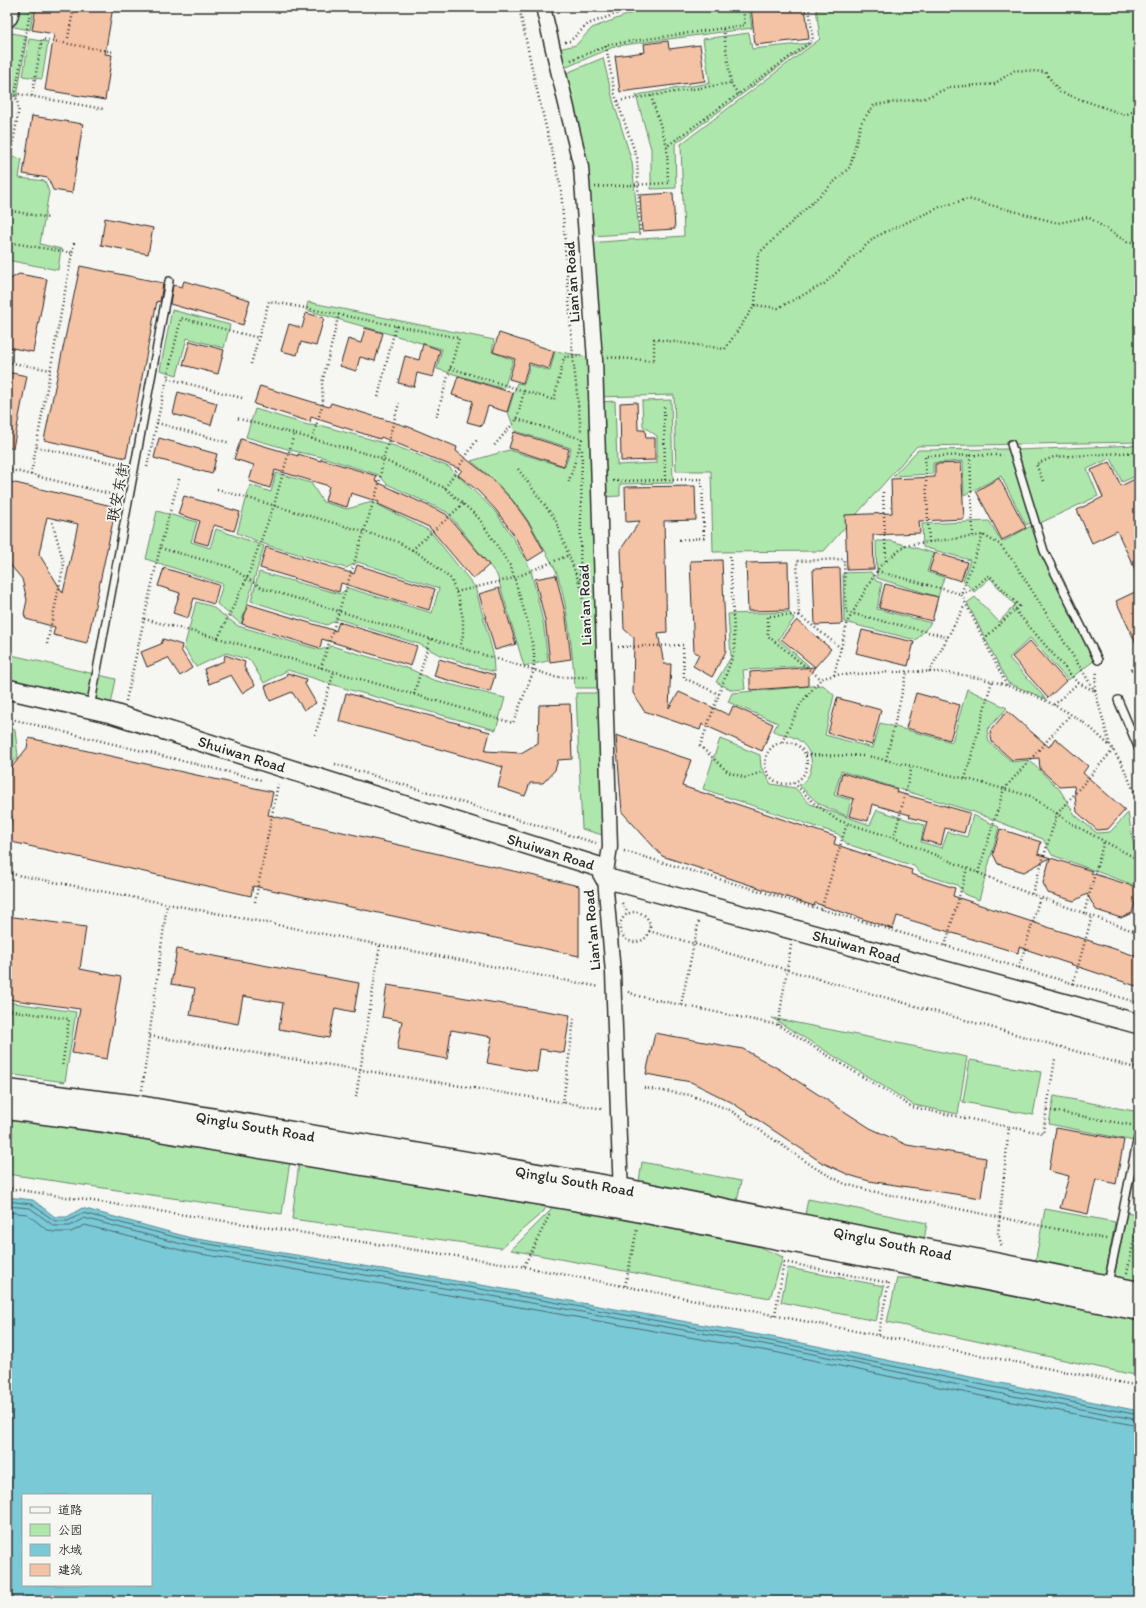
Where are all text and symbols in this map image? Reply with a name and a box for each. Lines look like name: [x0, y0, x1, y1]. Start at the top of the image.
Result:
street label: Lian'an Road: [560, 241, 584, 323]
street label: 联安东街: [103, 461, 133, 523]
street label: Lian'an Road: [575, 564, 595, 646]
street label: Shuiwan Road: [196, 732, 289, 777]
street label: Shuiwan Road: [505, 830, 598, 874]
street label: Lian'an Road: [579, 889, 605, 971]
street label: Shuiwan Road: [811, 926, 904, 968]
street label: Qinglu South Road: [194, 1108, 316, 1146]
street label: Qinglu South Road: [514, 1162, 636, 1201]
street label: Qinglu South Road: [832, 1223, 954, 1264]
legend: [22, 1494, 152, 1586]
text: 道路: [58, 1503, 82, 1517]
text: 公园: [58, 1523, 82, 1537]
text: 水域: [58, 1543, 82, 1557]
text: 建筑: [58, 1563, 82, 1577]

